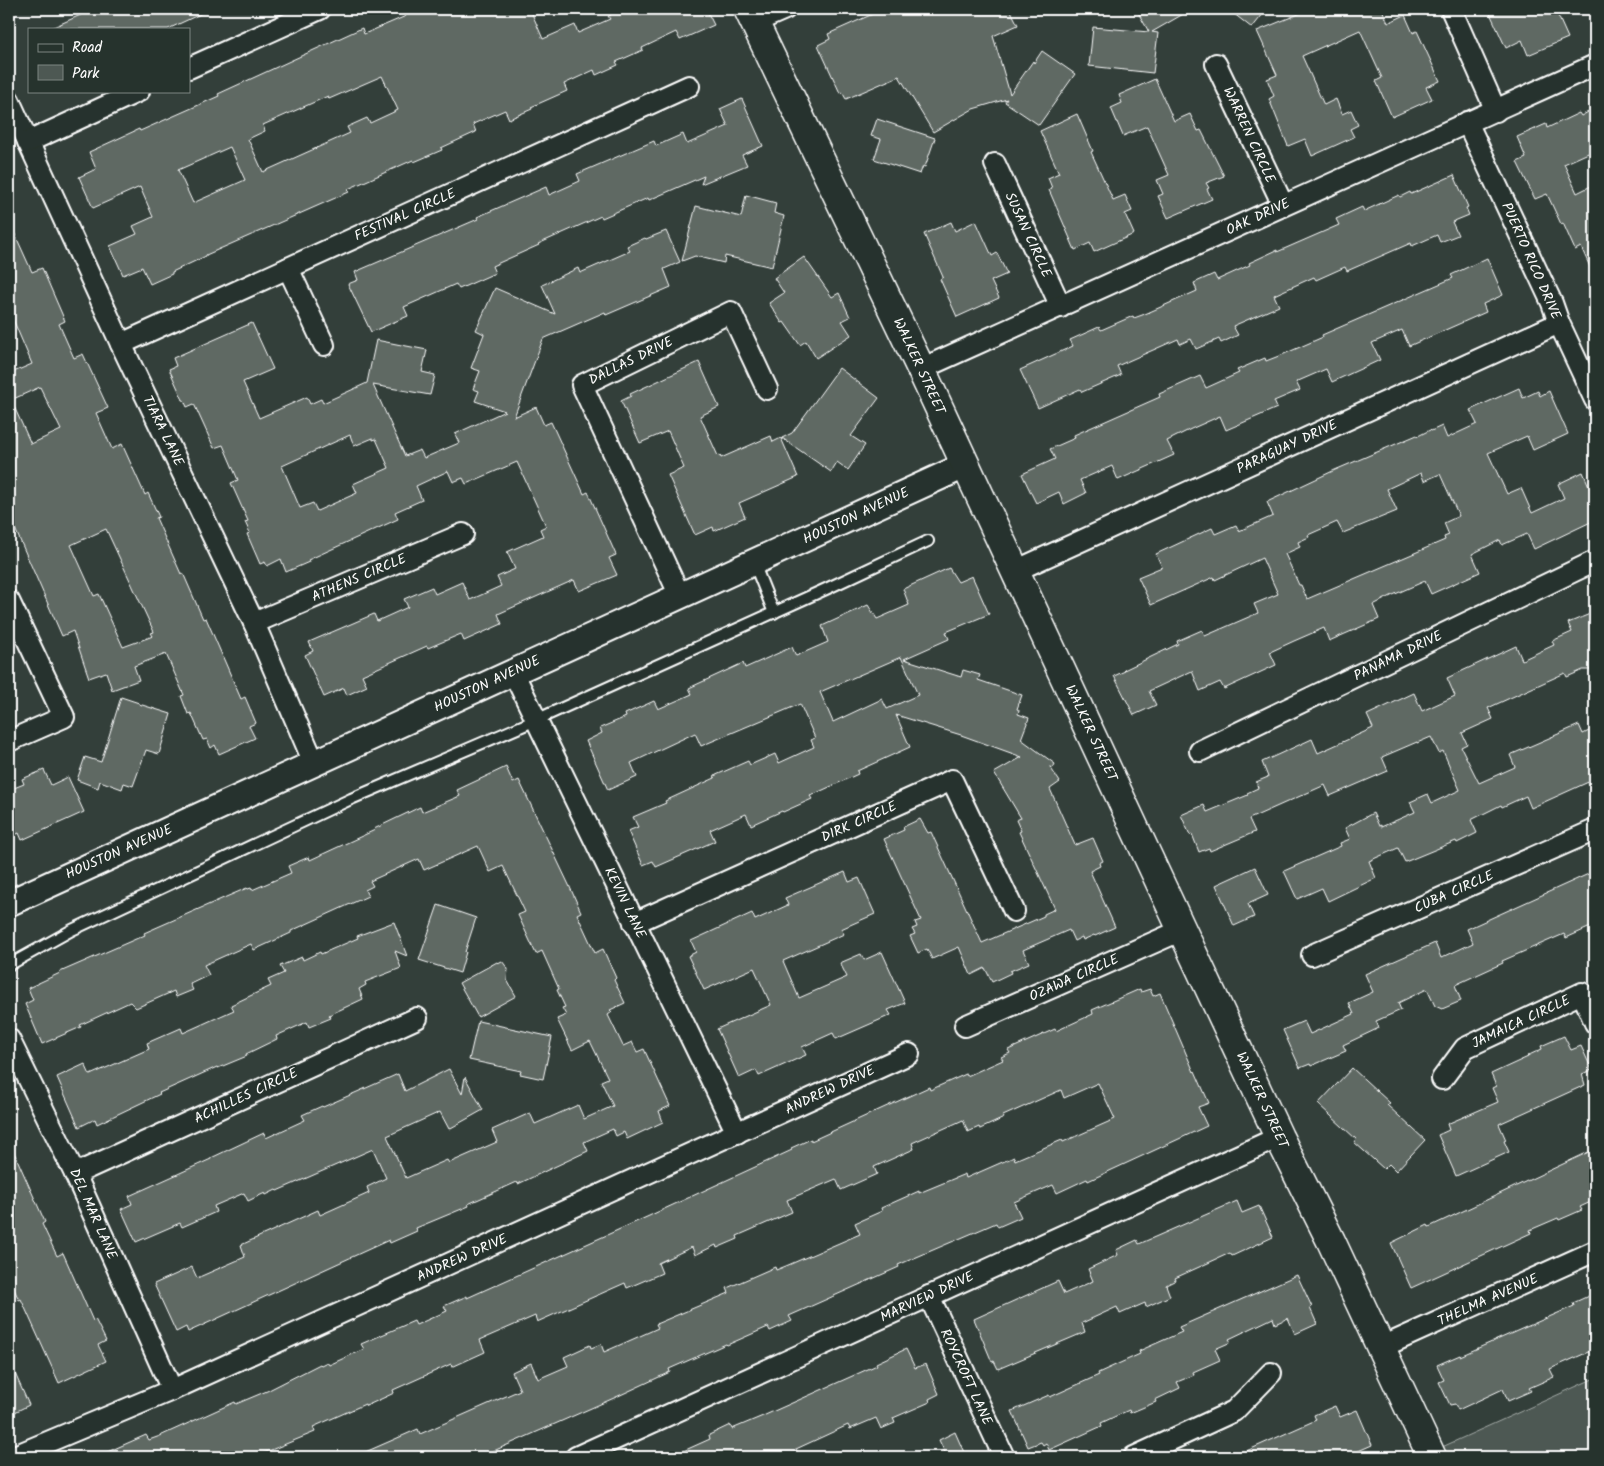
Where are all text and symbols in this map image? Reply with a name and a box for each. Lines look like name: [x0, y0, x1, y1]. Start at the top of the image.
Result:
legend: [28, 28, 190, 92]
text: Road: [72, 36, 103, 60]
text: Park: [72, 62, 100, 86]
street label: WARREN CIRCLE: [1217, 83, 1281, 188]
street label: FESTIVAL CIRCLE: [351, 182, 460, 247]
street label: SUSAN CIRCLE: [999, 189, 1058, 282]
street label: OAK DRIVE: [1222, 192, 1294, 241]
street label: PUERTO RICO DRIVE: [1495, 199, 1567, 324]
street label: WALKER STREET: [887, 314, 952, 419]
street label: DALLAS DRIVE: [585, 331, 678, 391]
street label: TIARA LANE: [136, 392, 190, 471]
street label: PARAGUAY DRIVE: [1233, 414, 1342, 480]
street label: HOUSTON AVENUE: [799, 481, 914, 550]
street label: ATHENS CIRCLE: [308, 548, 411, 608]
street label: PANAMA DRIVE: [1350, 625, 1447, 687]
street label: HOUSTON AVENUE: [430, 649, 545, 718]
street label: WALKER STREET: [1059, 681, 1124, 786]
street label: DIRK CIRCLE: [818, 795, 901, 848]
street label: HOUSTON AVENUE: [62, 818, 177, 885]
street label: KEVIN LANE: [598, 863, 652, 943]
street label: CUBA CIRCLE: [1411, 864, 1498, 919]
street label: OZAWA CIRCLE: [1026, 948, 1123, 1008]
street label: JAMAICA CIRCLE: [1468, 989, 1575, 1054]
street label: WALKER STREET: [1230, 1048, 1295, 1153]
street label: ANDREW DRIVE: [781, 1059, 879, 1120]
street label: ACHILLES CIRCLE: [190, 1062, 302, 1130]
street label: DEL MAR LANE: [63, 1165, 123, 1264]
street label: ANDREW DRIVE: [413, 1228, 512, 1288]
street label: MARVIEW DRIVE: [876, 1265, 978, 1328]
street label: THELMA AVENUE: [1434, 1268, 1543, 1332]
street label: ROYCROFT LANE: [934, 1325, 998, 1430]

